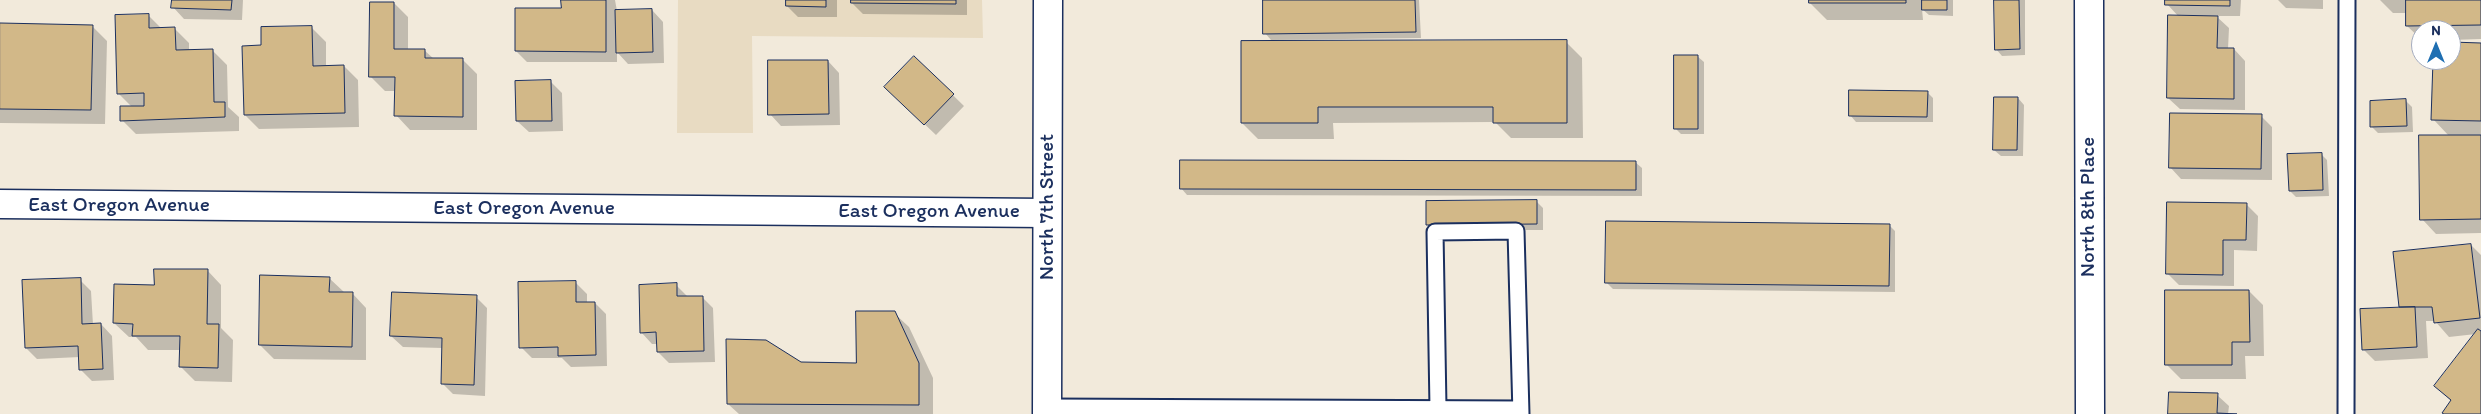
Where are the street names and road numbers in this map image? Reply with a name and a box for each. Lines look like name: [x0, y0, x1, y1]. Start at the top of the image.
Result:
street label: North 7th Street: [1035, 134, 1061, 280]
street label: North 8th Place: [2076, 137, 2102, 277]
street label: East Oregon Avenue: [28, 193, 210, 219]
street label: East Oregon Avenue: [433, 196, 615, 222]
street label: East Oregon Avenue: [838, 199, 1020, 225]

